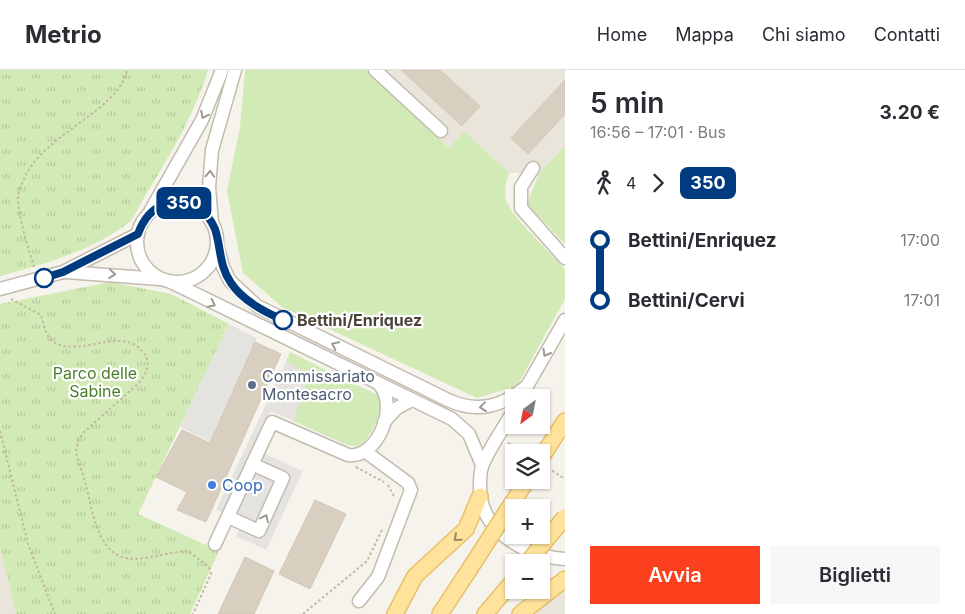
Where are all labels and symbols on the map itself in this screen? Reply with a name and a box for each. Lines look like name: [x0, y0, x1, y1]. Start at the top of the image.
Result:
one-way arrow: [200, 110, 210, 119]
one-way arrow: [204, 170, 215, 178]
line badge: 350: [155, 187, 213, 219]
unlabelled marker: [34, 268, 54, 288]
one-way arrow: [108, 268, 116, 279]
one-way arrow: [207, 298, 216, 308]
marker: Bettini/Enriquez: [273, 310, 293, 330]
place label: Bettini/Enriquez: [297, 310, 422, 330]
one-way arrow: [331, 341, 340, 351]
one-way arrow: [542, 348, 552, 357]
park label: Parco delle Sabine: [53, 363, 137, 401]
place label: Commissariato Montesacro: [262, 366, 375, 404]
marker: Commissariato Montesacro: [246, 379, 258, 391]
north arrow: [505, 389, 550, 434]
one-way arrow: [479, 401, 487, 412]
place label: Coop: [222, 475, 263, 495]
marker: Coop: [206, 479, 218, 491]
one-way arrow: [258, 514, 268, 523]
one-way arrow: [454, 532, 463, 540]

